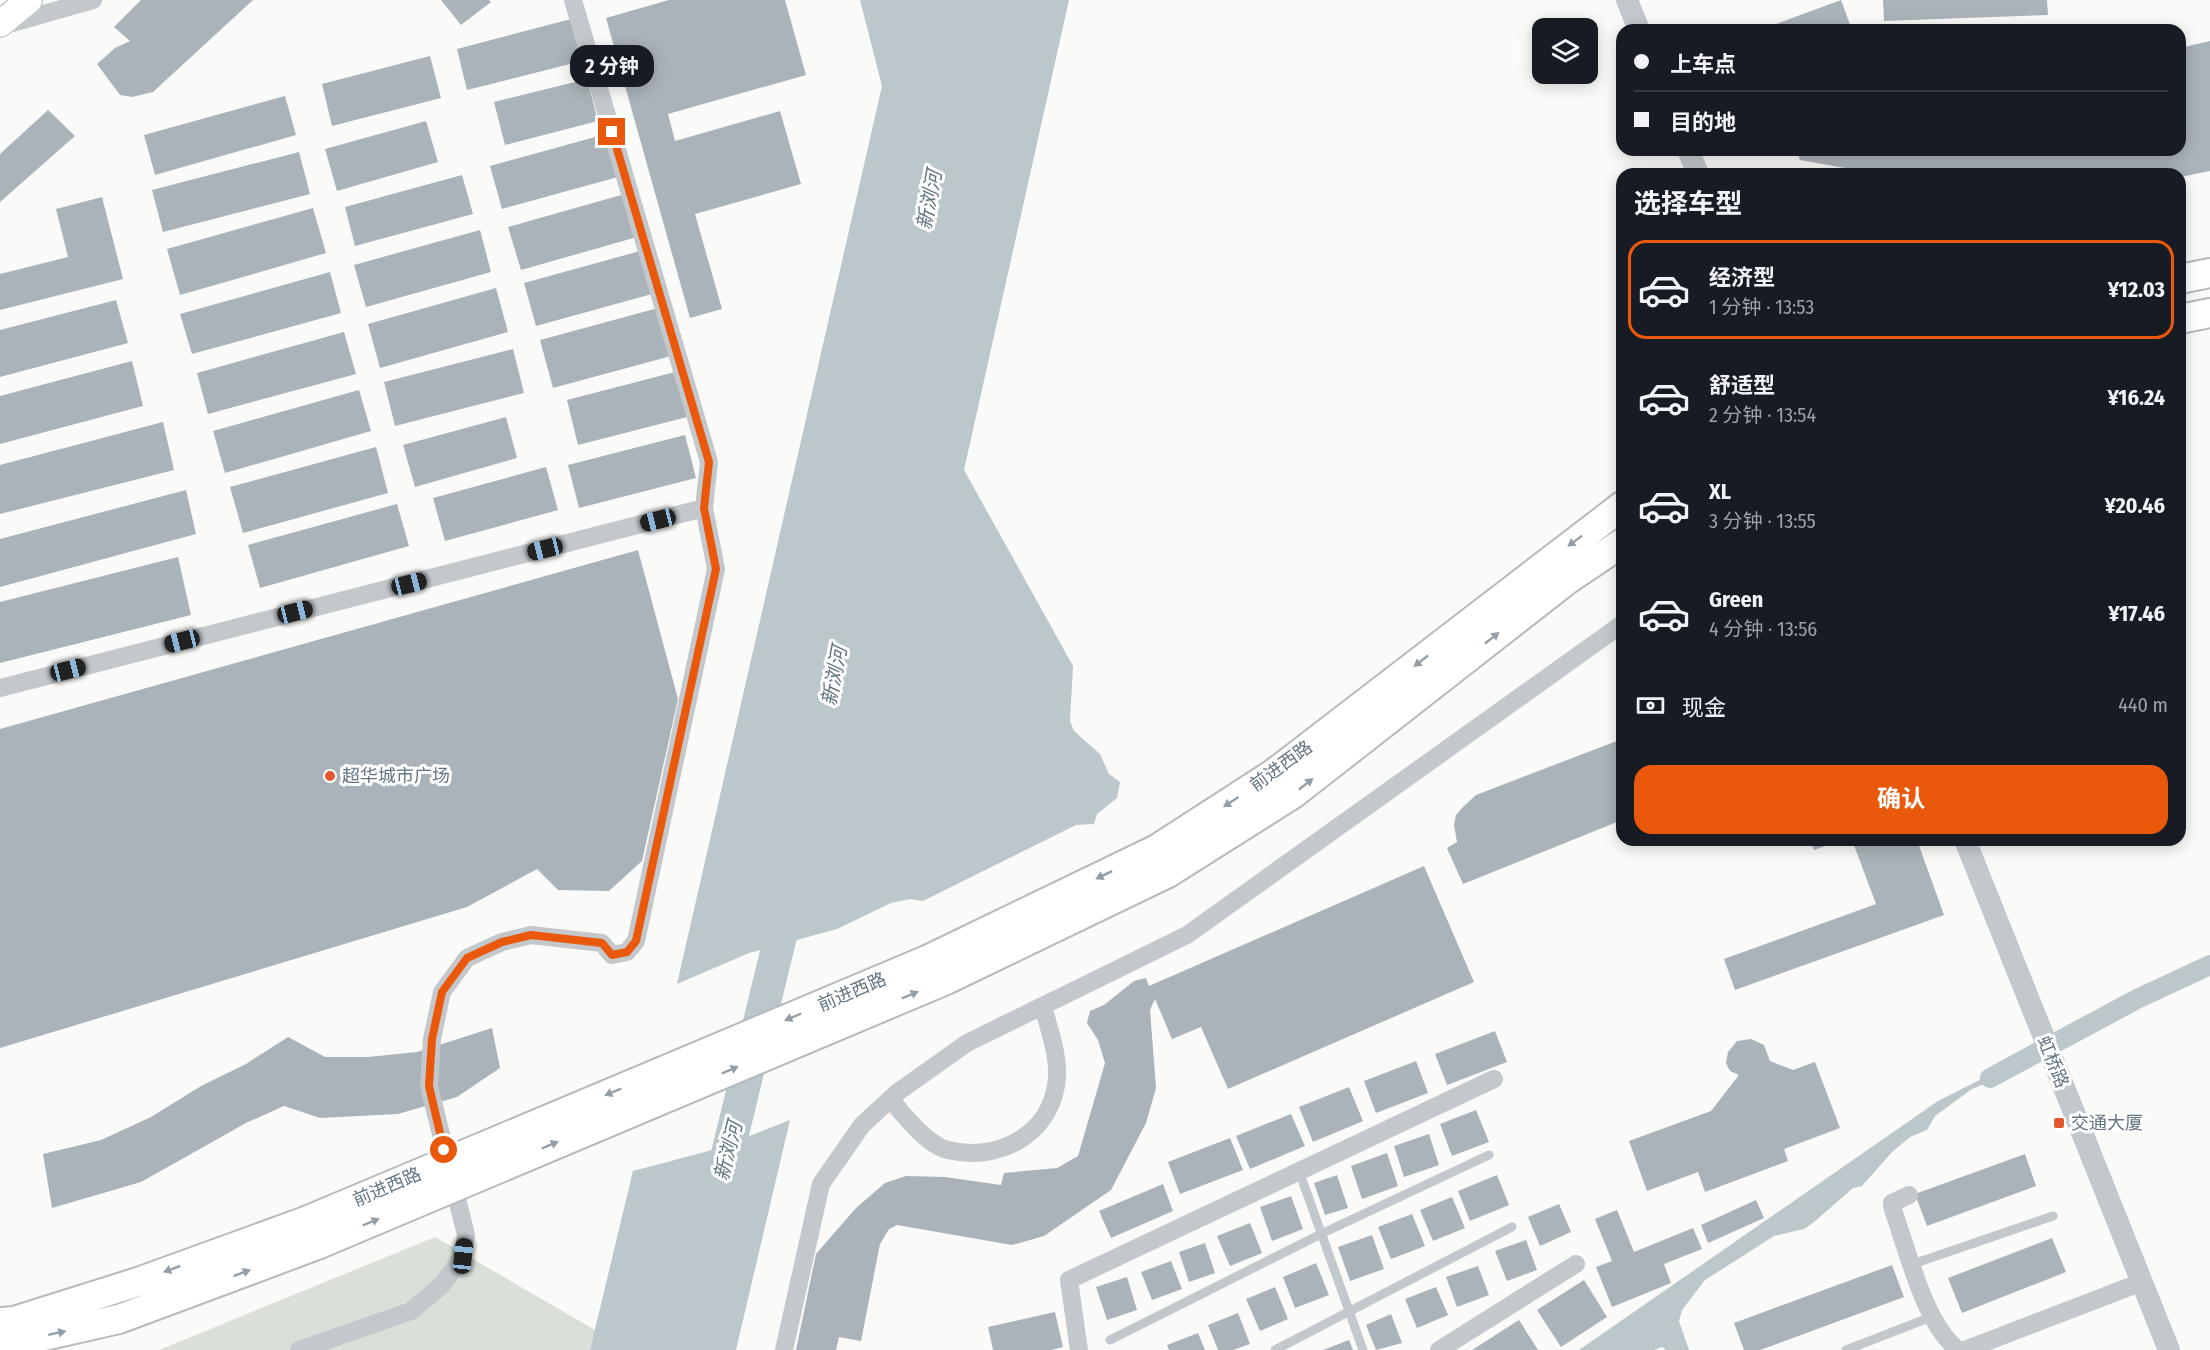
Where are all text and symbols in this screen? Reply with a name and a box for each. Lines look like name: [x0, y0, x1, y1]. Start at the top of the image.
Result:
map controls: [1532, 18, 1598, 84]
button: layers: [1532, 18, 1598, 84]
callout: 2 分钟: [570, 45, 654, 87]
text: 上车点: [1670, 51, 1736, 78]
text: 2 分钟: [585, 54, 639, 78]
text: 目的地: [1670, 109, 1736, 136]
route end: [598, 118, 625, 145]
water label: 新浏河: [911, 164, 947, 232]
text: 选择车型: [1634, 188, 1742, 220]
icon: car: [1637, 263, 1691, 317]
text: 经济型: [1709, 264, 1775, 291]
text: ¥12.03: [2108, 276, 2165, 303]
text: 1 分钟 · 13:53: [1709, 295, 1814, 319]
icon: car: [1637, 371, 1691, 425]
text: 舒适型: [1709, 372, 1775, 399]
text: ¥16.24: [2107, 384, 2165, 411]
text: 2 分钟 · 13:54: [1709, 403, 1816, 427]
text: XL: [1709, 478, 1731, 505]
icon: car: [1637, 479, 1691, 533]
text: ¥20.46: [2104, 492, 2165, 519]
car: [638, 507, 678, 533]
text: 3 分钟 · 13:55: [1709, 509, 1816, 533]
one-way arrow: [1567, 535, 1583, 547]
car: [525, 536, 565, 562]
car: [389, 571, 429, 597]
text: Green: [1709, 586, 1763, 613]
icon: car: [1637, 587, 1691, 641]
car: [275, 599, 315, 625]
text: ¥17.46: [2108, 600, 2165, 627]
text: 4 分钟 · 13:56: [1709, 617, 1817, 641]
car: [162, 628, 202, 654]
one-way arrow: [1484, 631, 1500, 644]
water label: 新浏河: [816, 640, 852, 708]
one-way arrow: [1413, 655, 1429, 667]
car: [48, 657, 88, 683]
icon: cash: [1634, 689, 1667, 722]
text: 440 m: [2118, 693, 2168, 717]
text: 现金: [1682, 694, 1726, 721]
street label: 前进西路: [1245, 736, 1317, 796]
place label: 超华城市广场: [342, 765, 450, 787]
button: 确认: [1634, 765, 2168, 834]
marker: 超华城市广场: [323, 769, 337, 783]
one-way arrow: [1298, 778, 1314, 791]
one-way arrow: [1222, 796, 1239, 807]
one-way arrow: [1095, 869, 1113, 879]
street label: 前进西路: [815, 968, 889, 1016]
one-way arrow: [902, 990, 920, 1000]
one-way arrow: [784, 1013, 802, 1022]
street label: 虹桥路: [2033, 1033, 2073, 1091]
one-way arrow: [722, 1065, 740, 1075]
one-way arrow: [604, 1088, 622, 1097]
place label: 交通大厦: [2071, 1112, 2143, 1134]
water label: 新浏河: [709, 1115, 748, 1183]
marker: 交通大厦: [2052, 1116, 2066, 1130]
route start: [430, 1136, 457, 1163]
one-way arrow: [542, 1140, 560, 1150]
street label: 前进西路: [350, 1163, 424, 1211]
one-way arrow: [362, 1217, 380, 1226]
car: [452, 1237, 474, 1275]
one-way arrow: [163, 1265, 181, 1275]
one-way arrow: [233, 1268, 251, 1278]
one-way arrow: [48, 1328, 66, 1338]

